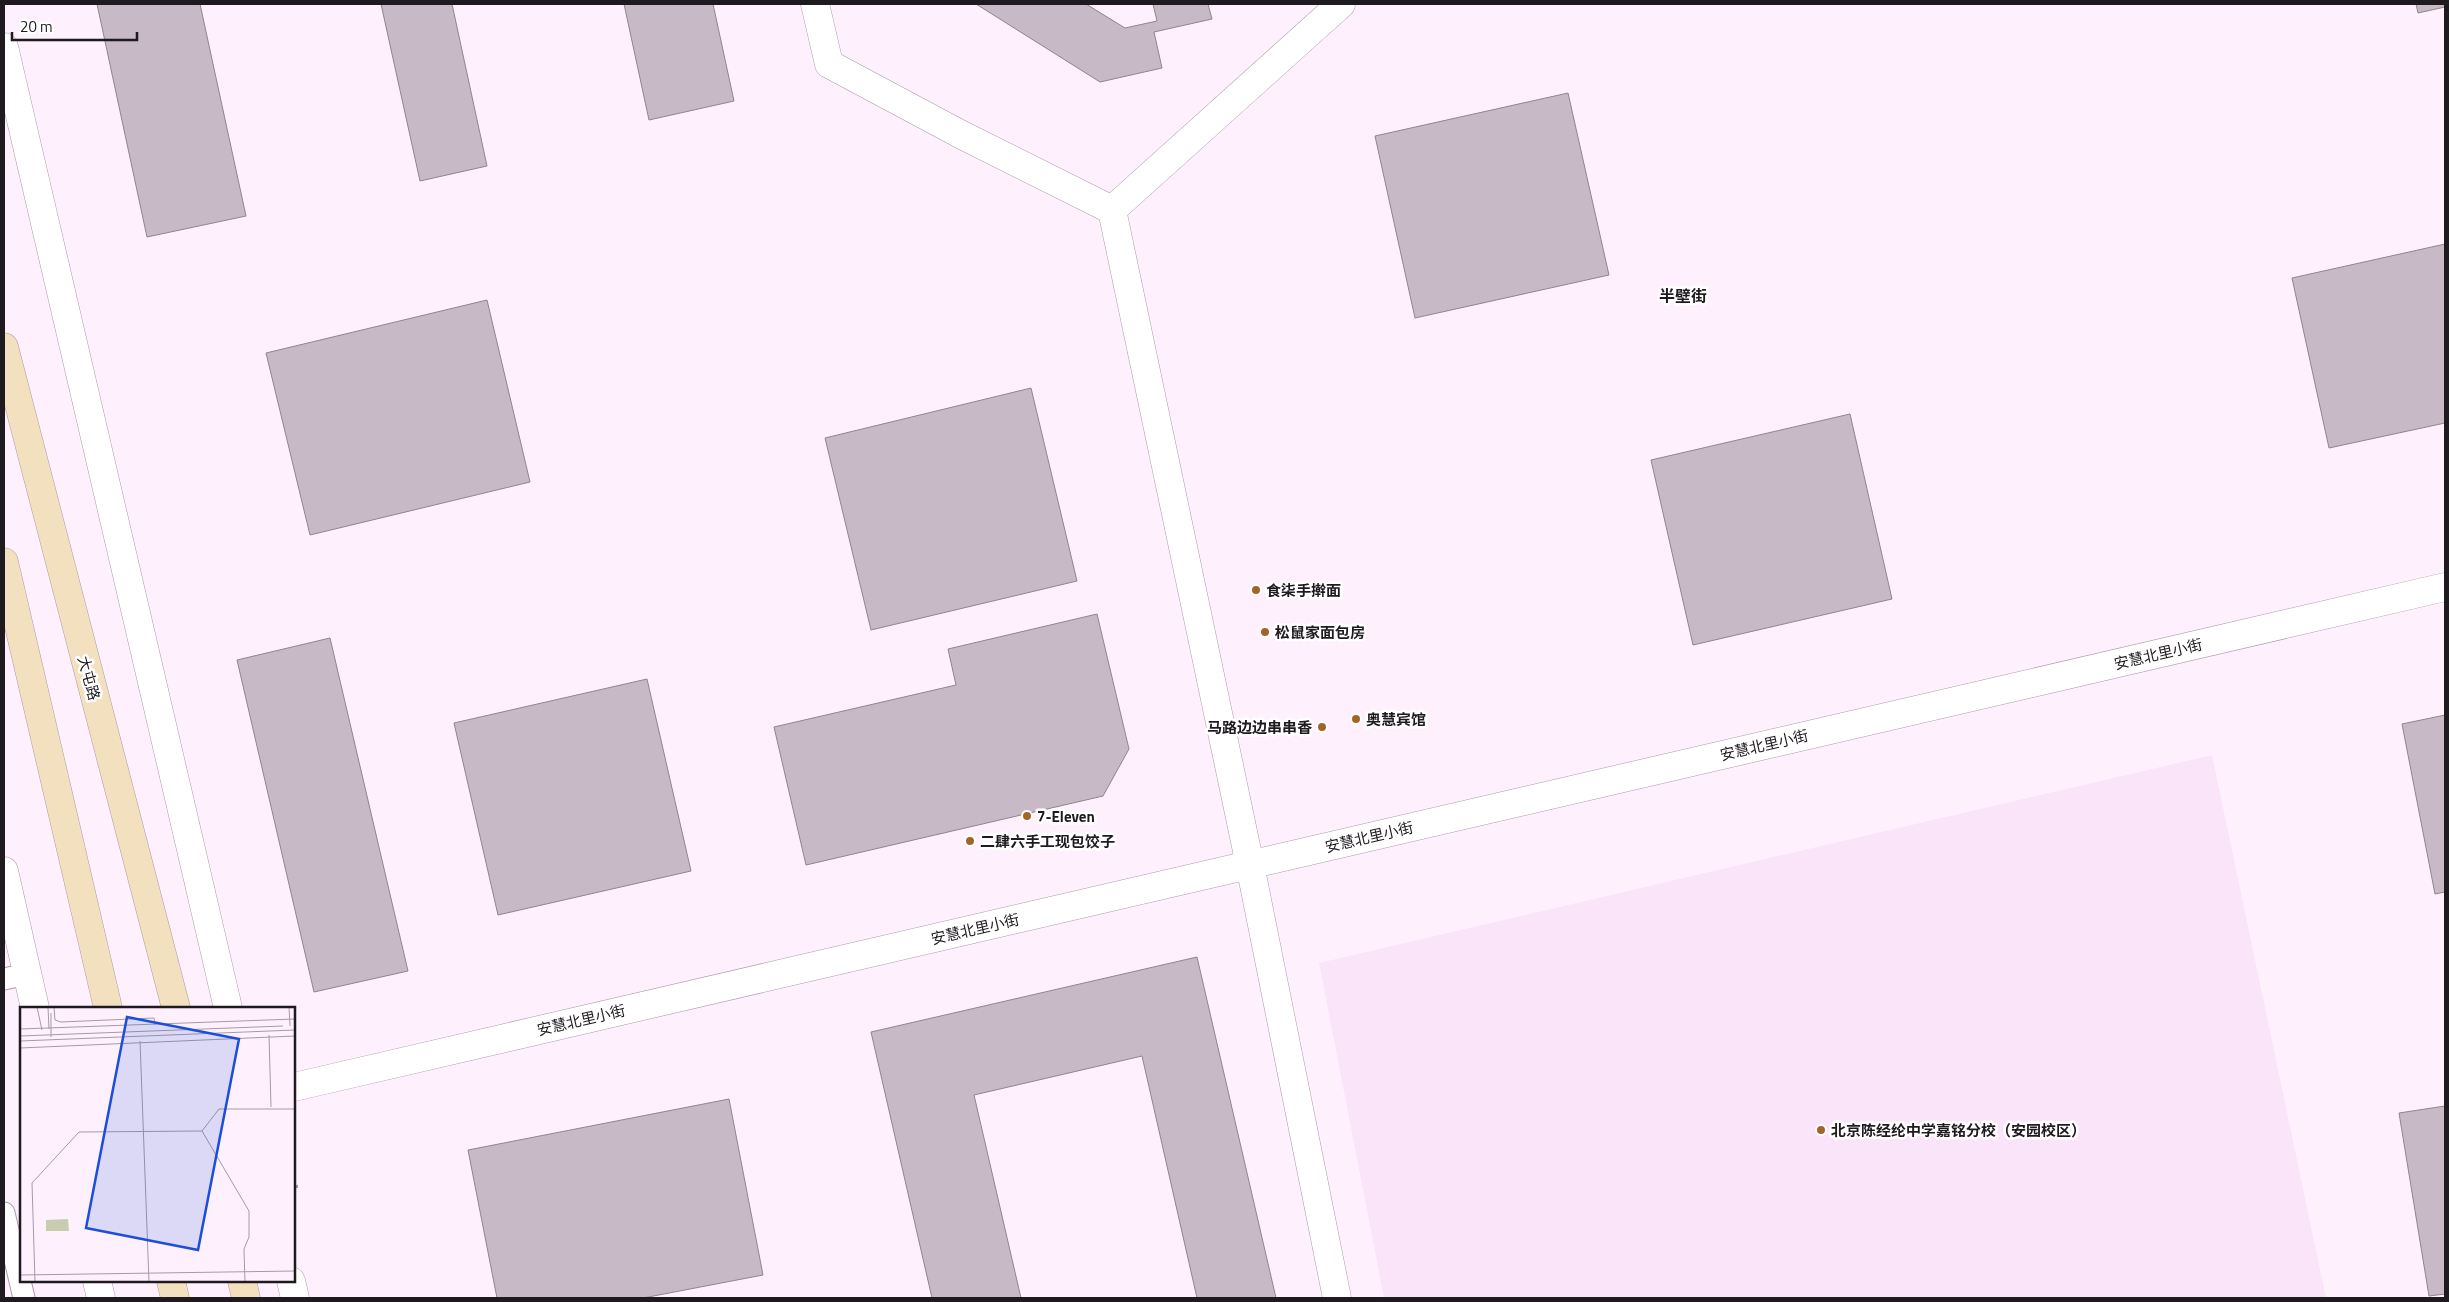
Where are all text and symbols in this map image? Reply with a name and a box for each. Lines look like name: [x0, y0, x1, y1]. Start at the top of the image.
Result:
scale bar: [12, 10, 138, 42]
text: 20 m: [20, 15, 53, 38]
district label: 半壁街: [1659, 284, 1707, 308]
place label: 食柒手擀面: [1266, 579, 1341, 602]
marker: 食柒手擀面: [1250, 584, 1262, 596]
place label: 松鼠家面包房: [1275, 621, 1365, 644]
marker: 松鼠家面包房: [1259, 626, 1271, 638]
street label: 安慧北里小街: [2112, 633, 2204, 675]
street label: 大屯路: [72, 653, 106, 703]
place label: 奥慧宾馆: [1366, 708, 1426, 731]
marker: 奥慧宾馆: [1350, 713, 1362, 725]
place label: 马路边边串串香: [1207, 716, 1312, 739]
marker: 马路边边串串香: [1316, 721, 1328, 733]
street label: 安慧北里小街: [1718, 724, 1810, 766]
place label: 7-Eleven: [1037, 805, 1095, 828]
marker: 7-Eleven: [1021, 810, 1033, 822]
street label: 安慧北里小街: [1323, 816, 1415, 858]
place label: 二肆六手工现包饺子: [980, 830, 1115, 853]
marker: 二肆六手工现包饺子: [964, 835, 976, 847]
street label: 安慧北里小街: [929, 908, 1021, 950]
street label: 安慧北里小街: [535, 999, 627, 1041]
inset map: [20, 1007, 295, 1282]
place label: 北京陈经纶中学嘉铭分校（安园校区）: [1831, 1119, 2086, 1142]
marker: 北京陈经纶中学嘉铭分校（安园校区）: [1815, 1124, 1827, 1136]

